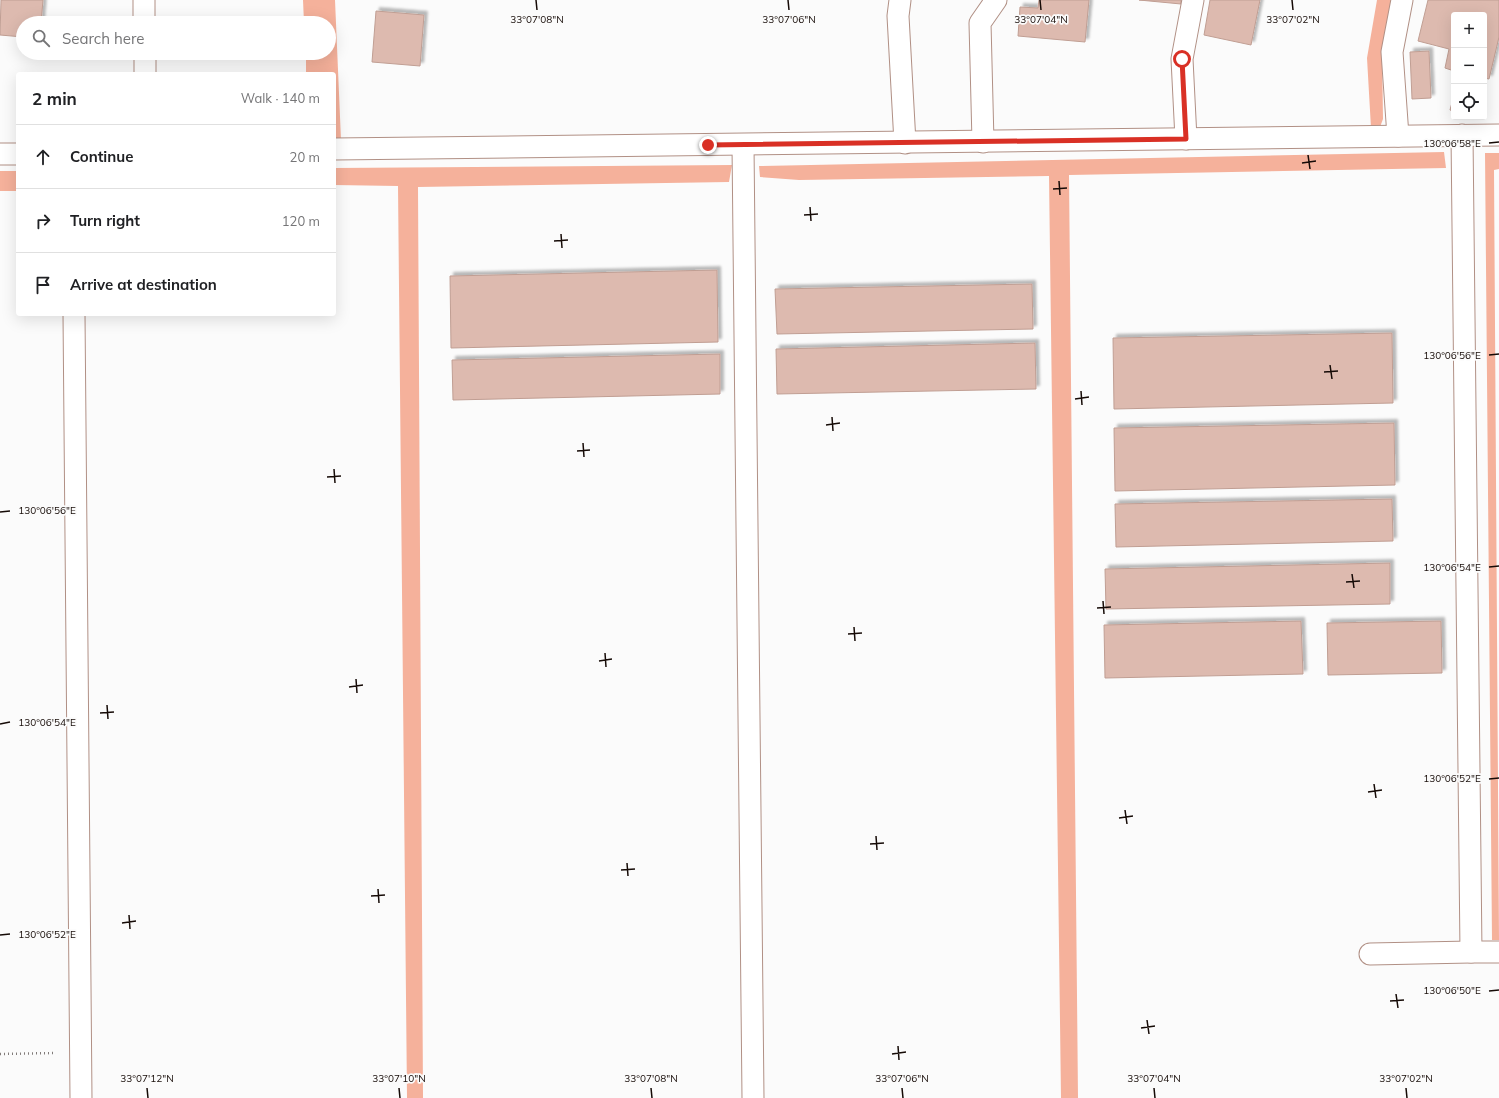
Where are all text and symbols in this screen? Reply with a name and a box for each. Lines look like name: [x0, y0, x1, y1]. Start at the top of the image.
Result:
map controls: [1451, 12, 1487, 120]
button: +: [1451, 12, 1487, 48]
text: 33°07'08"N: [510, 13, 564, 26]
text: 33°07'06"N: [762, 13, 816, 26]
text: 33°07'04"N: [1014, 13, 1068, 26]
text: 33°07'02"N: [1266, 13, 1320, 26]
search box: [16, 16, 336, 60]
icon: search: [30, 27, 52, 49]
text: Search here: [62, 29, 144, 48]
button: −: [1451, 48, 1487, 84]
route start: [1173, 50, 1191, 68]
button: locate: [1451, 84, 1487, 120]
text: 2 min: [32, 88, 77, 109]
text: Walk · 140 m: [241, 90, 320, 106]
route end: [699, 136, 717, 154]
text: 130°06'58"E: [1423, 137, 1481, 150]
icon: ahead: [32, 146, 54, 168]
text: Continue: [70, 147, 133, 166]
text: 20 m: [290, 149, 320, 165]
icon: right: [32, 210, 54, 232]
text: Turn right: [70, 211, 140, 230]
text: 120 m: [282, 213, 320, 229]
icon: arrive: [32, 274, 54, 296]
text: Arrive at destination: [70, 275, 217, 294]
text: 130°06'56"E: [1423, 349, 1481, 362]
text: 130°06'56"E: [18, 504, 76, 517]
text: 130°06'54"E: [1423, 561, 1481, 574]
text: 130°06'54"E: [18, 716, 76, 729]
text: 130°06'52"E: [1423, 772, 1481, 785]
text: 130°06'52"E: [18, 928, 76, 941]
text: 130°06'50"E: [1423, 984, 1481, 997]
text: 33°07'12"N: [120, 1072, 174, 1085]
text: 33°07'10"N: [372, 1072, 426, 1085]
text: 33°07'08"N: [624, 1072, 678, 1085]
text: 33°07'06"N: [875, 1072, 929, 1085]
text: 33°07'04"N: [1127, 1072, 1181, 1085]
text: 33°07'02"N: [1379, 1072, 1433, 1085]

